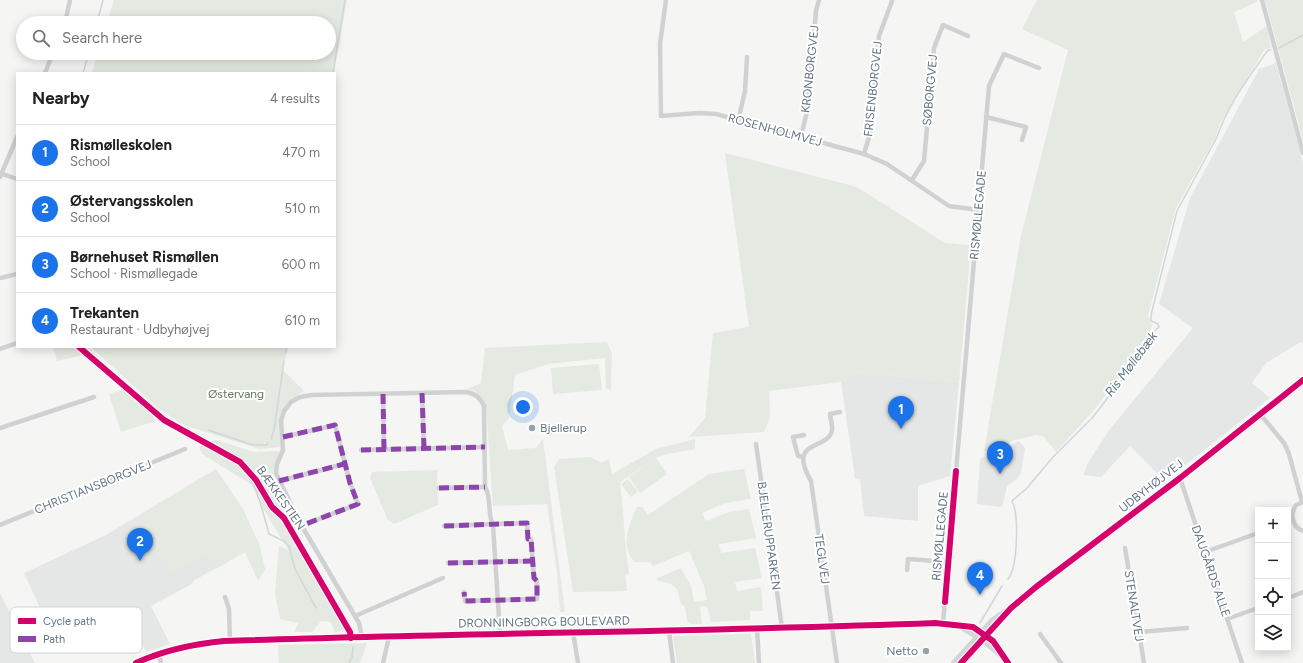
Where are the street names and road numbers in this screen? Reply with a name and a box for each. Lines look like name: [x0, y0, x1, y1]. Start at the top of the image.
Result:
street label: KRONBORGVEJ: [798, 24, 822, 114]
street label: FRISENBORGVEJ: [861, 41, 885, 137]
street label: SØBORGVEJ: [920, 54, 940, 126]
street label: ROSENHOLMVEJ: [726, 111, 824, 149]
street label: RISMØLLEGADE: [967, 170, 989, 260]
street label: CHRISTIANSBORGVEJ: [32, 457, 154, 517]
street label: UDBYHØJVEJ: [1116, 457, 1186, 515]
street label: BÆKKESTIEN: [254, 463, 308, 533]
street label: BJELLERUPPARKEN: [754, 481, 784, 591]
street label: RISMØLLEGADE: [929, 491, 951, 581]
street label: DAUGÅRDS ALLE: [1189, 523, 1233, 619]
street label: TEGLVEJ: [812, 533, 832, 585]
street label: STENALTVEJ: [1121, 569, 1147, 643]
street label: DRONNINGBORG BOULEVARD: [458, 614, 630, 630]

